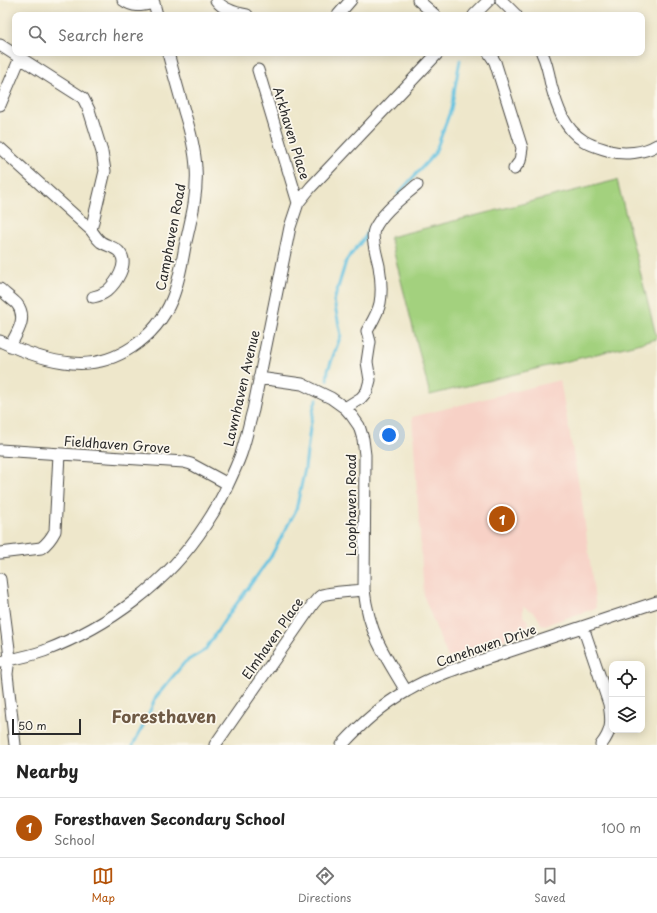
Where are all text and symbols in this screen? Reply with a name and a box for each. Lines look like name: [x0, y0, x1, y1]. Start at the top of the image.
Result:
search box: [12, 12, 645, 56]
icon: search: [26, 23, 48, 45]
text: Search here: [58, 23, 144, 46]
street label: Arkhaven Place: [269, 84, 315, 182]
street label: Camphaven Road: [150, 182, 190, 292]
street label: Lawnhaven Avenue: [218, 328, 264, 448]
your location: [379, 425, 399, 445]
street label: Fieldhaven Grove: [63, 431, 171, 457]
street label: Loophaven Road: [341, 454, 360, 556]
pin: 1: [489, 504, 515, 534]
street label: Elmhaven Place: [237, 593, 307, 683]
street label: Canehaven Drive: [433, 619, 539, 671]
map controls: [609, 661, 645, 733]
button: locate: [609, 661, 645, 697]
button: layers: [609, 697, 645, 733]
district label: Foresthaven: [112, 703, 216, 729]
scale bar: [12, 717, 81, 736]
text: 50 m: [18, 717, 47, 734]
text: Nearby: [16, 758, 78, 784]
text: Foresthaven Secondary School: [54, 807, 285, 830]
text: 1: [26, 818, 32, 837]
text: 100 m: [601, 818, 641, 837]
text: School: [54, 830, 95, 849]
tab: Map: [91, 865, 115, 906]
tab: Directions: [298, 865, 351, 906]
tab: Saved: [534, 865, 566, 906]

